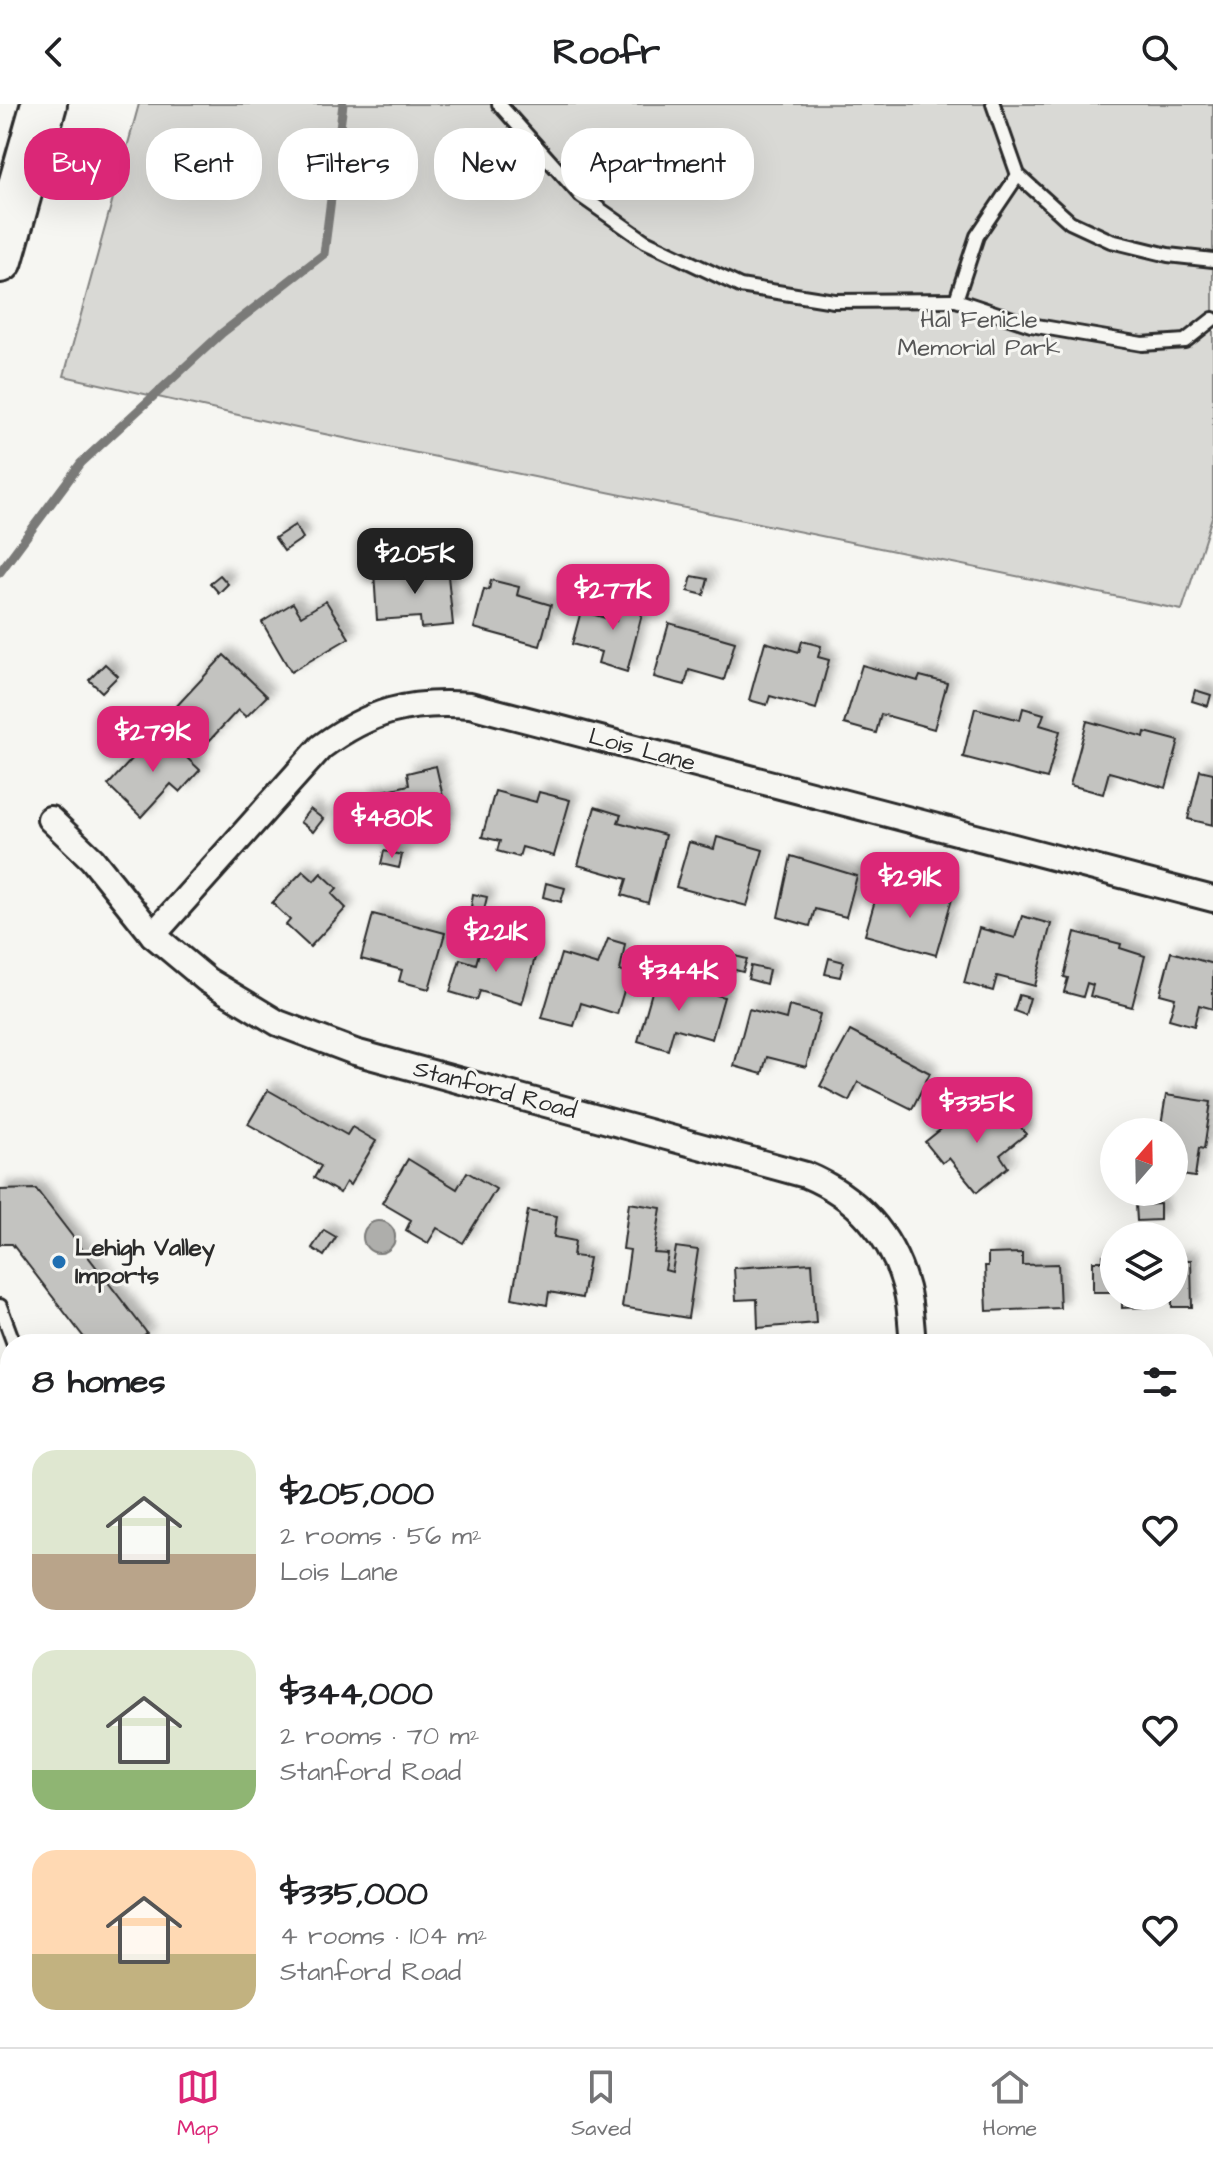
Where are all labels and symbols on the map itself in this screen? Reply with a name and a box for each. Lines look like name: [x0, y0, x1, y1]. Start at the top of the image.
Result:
park label: Hal Fenicle Memorial Park: [898, 303, 1061, 365]
pin: $205K: [359, 528, 471, 596]
pin: $277K: [557, 564, 669, 632]
pin: $279K: [97, 706, 209, 774]
street label: Lois Lane: [585, 719, 699, 781]
pin: $480K: [336, 792, 448, 860]
pin: $291K: [854, 852, 966, 920]
pin: $221K: [440, 906, 552, 974]
pin: $344K: [623, 945, 735, 1013]
street label: Stanford Road: [410, 1052, 580, 1128]
pin: $335K: [921, 1077, 1033, 1145]
north arrow: [1100, 1118, 1188, 1206]
place label: Lehigh Valley Imports: [75, 1231, 216, 1293]
marker: Lehigh Valley Imports: [50, 1253, 68, 1271]

